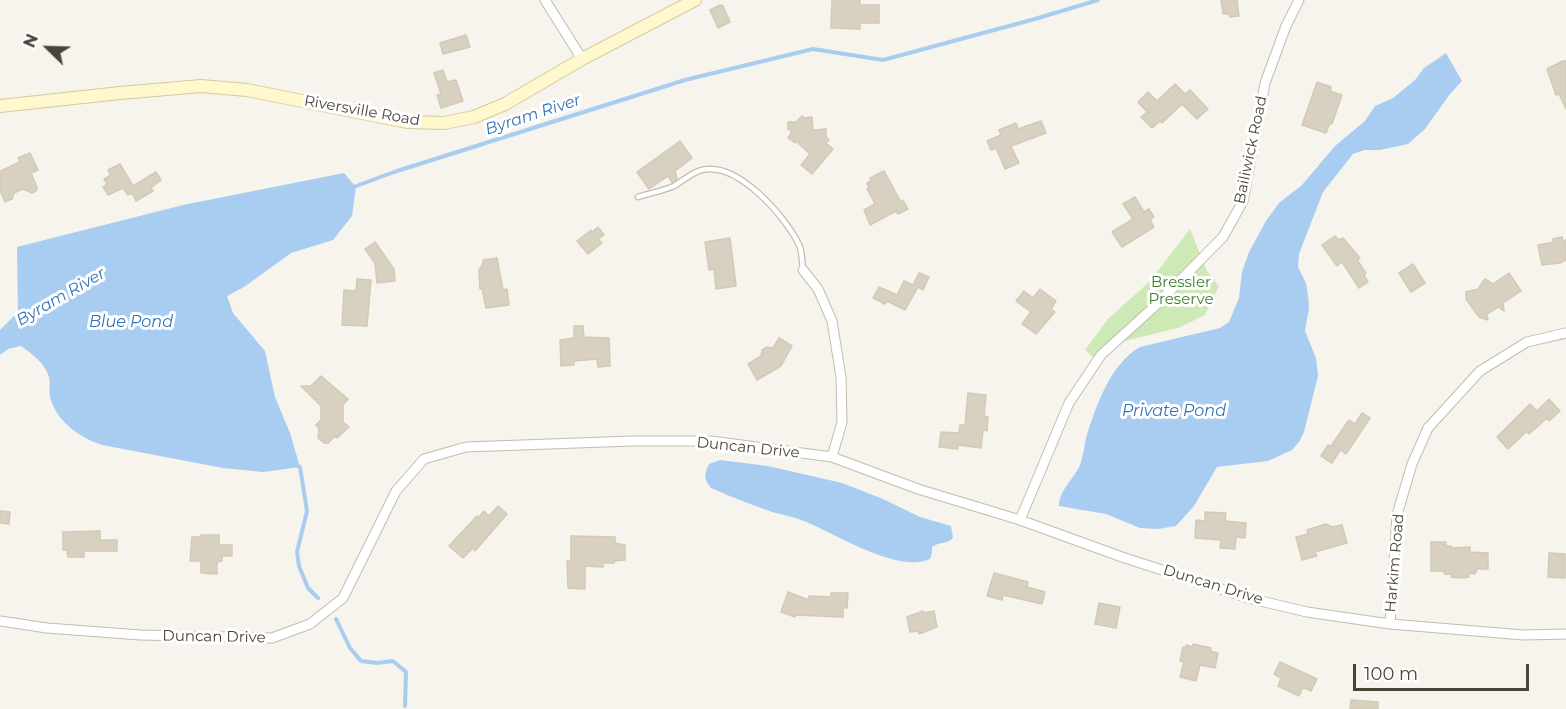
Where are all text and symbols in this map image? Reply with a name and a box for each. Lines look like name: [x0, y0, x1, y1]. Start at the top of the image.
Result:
north arrow: [18, 18, 78, 78]
text: N: [20, 31, 42, 50]
water label: Byram River: [483, 91, 583, 139]
street label: Riversville Road: [303, 92, 421, 130]
street label: Bailiwick Road: [1231, 94, 1271, 206]
water label: Byram River: [13, 264, 109, 330]
park label: Bressler Preserve: [1149, 274, 1213, 309]
water label: Blue Pond: [89, 312, 173, 332]
water label: Private Pond: [1122, 401, 1226, 421]
street label: Duncan Drive: [696, 434, 800, 462]
street label: Harkim Road: [1382, 513, 1408, 613]
street label: Duncan Drive: [1161, 561, 1265, 609]
street label: Duncan Drive: [162, 627, 266, 647]
scale bar: [1356, 652, 1532, 690]
text: 100 m: [1364, 663, 1418, 685]

